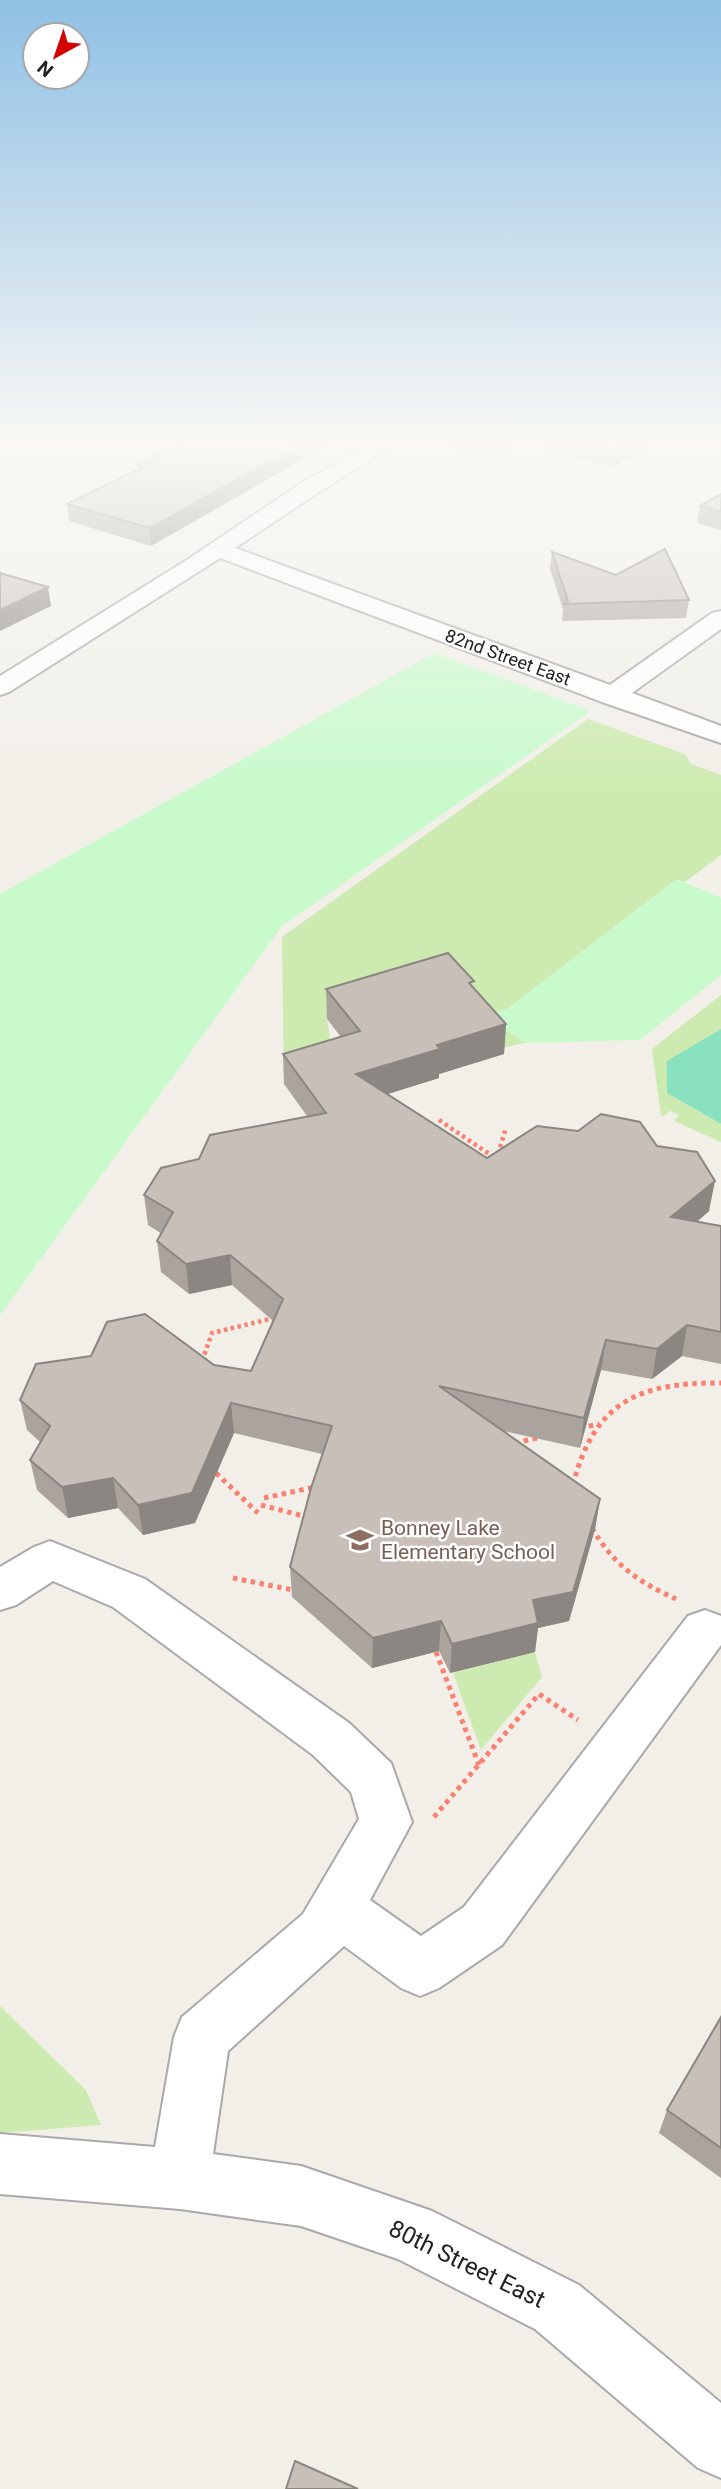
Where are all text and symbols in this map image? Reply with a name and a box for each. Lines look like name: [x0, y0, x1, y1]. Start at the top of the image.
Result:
north arrow: [21, 21, 91, 91]
text: N: [33, 56, 58, 82]
street label: 82nd Street East: [442, 625, 574, 689]
place label: Bonney Lake Elementary School: [381, 1516, 555, 1564]
school or university icon: Bonney Lake Elementary School: [345, 1525, 375, 1555]
street label: 80th Street East: [384, 2214, 550, 2314]

